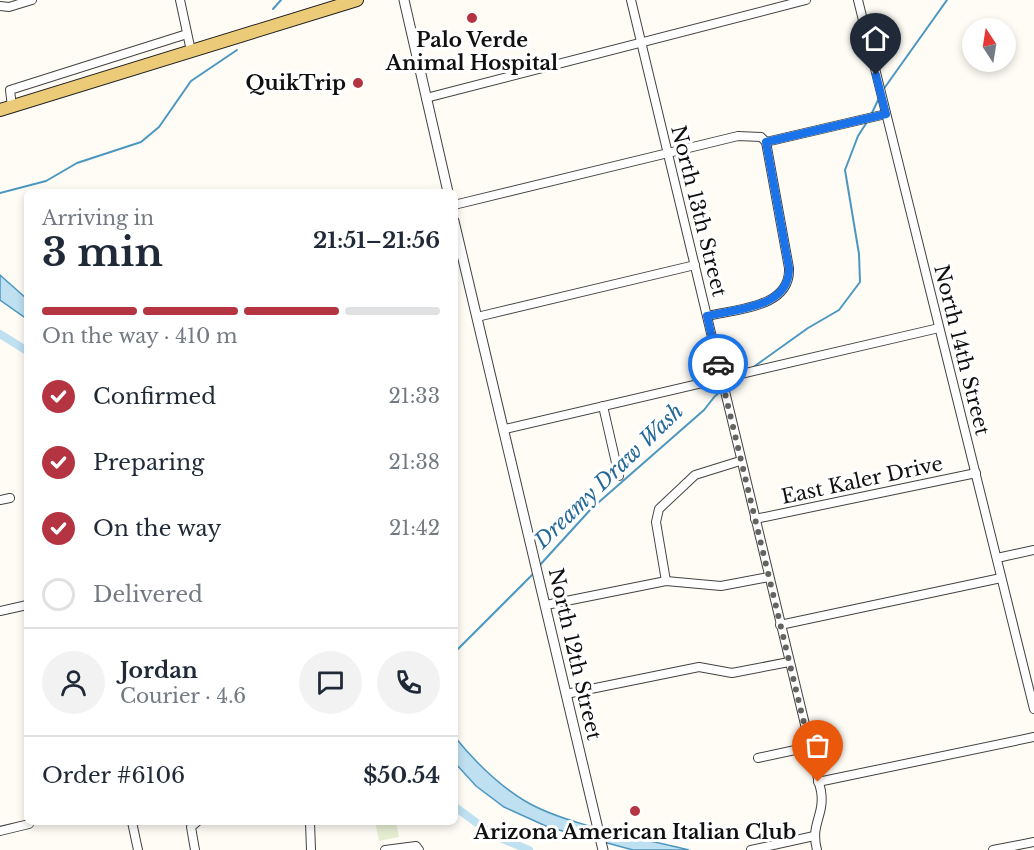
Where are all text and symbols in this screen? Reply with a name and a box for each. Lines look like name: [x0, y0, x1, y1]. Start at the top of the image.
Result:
marker: Palo Verde Animal Hospital: [465, 11, 479, 25]
pin: [850, 13, 901, 75]
north arrow: [962, 18, 1016, 72]
map controls: [962, 18, 1016, 72]
icon: home: [859, 22, 892, 55]
place label: Palo Verde Animal Hospital: [385, 28, 558, 75]
place label: QuikTrip: [246, 71, 346, 95]
marker: QuikTrip: [351, 76, 365, 90]
street label: North 13th Street: [666, 123, 732, 300]
text: Arriving in: [42, 206, 154, 230]
text: 21:51–21:56: [313, 227, 440, 254]
text: 3 min: [42, 228, 163, 277]
street label: North 14th Street: [929, 262, 995, 438]
text: On the way · 410 m: [42, 324, 237, 348]
courier: [688, 334, 748, 394]
icon: car: [702, 348, 735, 381]
icon: check: [42, 380, 75, 413]
text: Confirmed: [93, 383, 216, 410]
text: 21:33: [388, 384, 440, 408]
water label: Dreamy Draw Wash: [528, 398, 689, 554]
icon: check: [42, 446, 75, 479]
text: Preparing: [93, 449, 204, 476]
text: 21:38: [389, 450, 440, 474]
street label: East Kaler Drive: [779, 451, 945, 509]
icon: check: [42, 512, 75, 545]
text: On the way: [93, 515, 221, 542]
text: 21:42: [389, 516, 440, 540]
street label: North 12th Street: [544, 566, 607, 743]
text: Delivered: [93, 581, 203, 608]
button: person: [42, 651, 105, 714]
button: chat: [299, 651, 362, 714]
button: phone: [377, 651, 440, 714]
text: Jordan: [120, 657, 198, 684]
text: Courier · 4.6: [120, 684, 246, 708]
pin: [792, 720, 843, 782]
icon: bag: [801, 729, 834, 762]
text: Order #6106: [42, 762, 185, 789]
text: $50.54: [363, 762, 440, 789]
marker: Arizona American Italian Club: [628, 804, 642, 818]
place label: Arizona American Italian Club: [473, 820, 796, 844]

